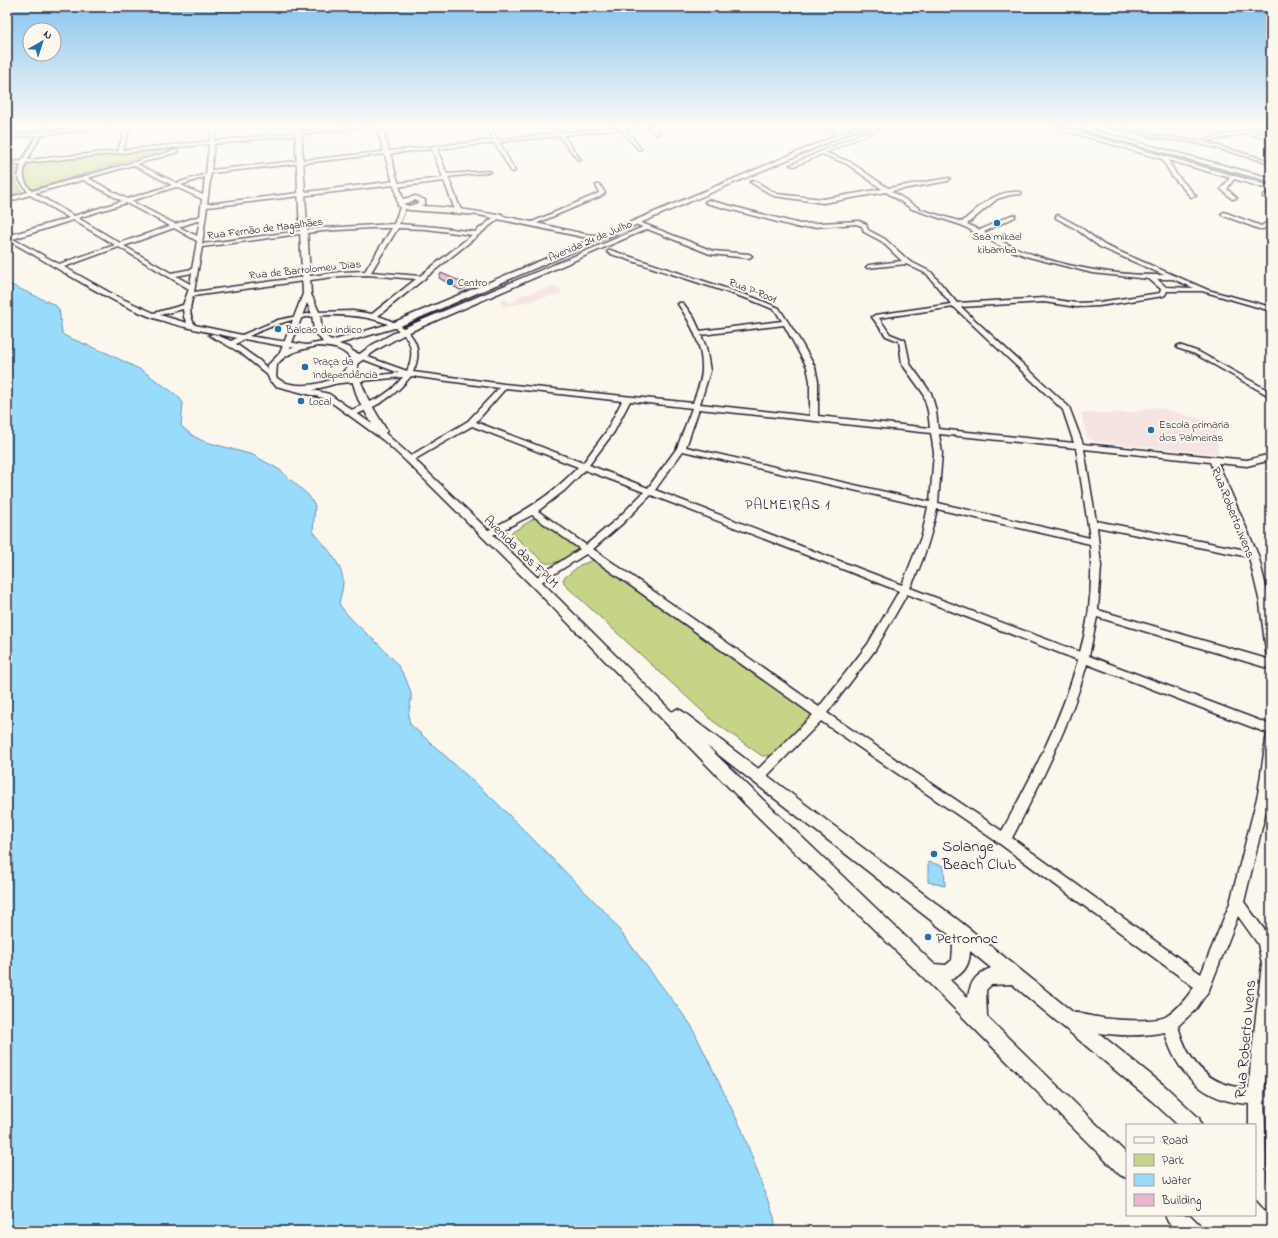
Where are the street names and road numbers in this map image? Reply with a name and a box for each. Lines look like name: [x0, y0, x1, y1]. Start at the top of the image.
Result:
street label: Rua Fernão de Magalhães: [206, 214, 324, 245]
street label: Avenida 24 de Julho: [546, 216, 635, 266]
street label: Rua de Bartolomeu Dias: [248, 256, 362, 284]
street label: Rua P-R001: [726, 275, 779, 308]
street label: Rua Roberto Ivens: [1206, 464, 1260, 561]
street label: Avenida das FPLM: [479, 511, 563, 593]
street label: Rua Roberto Ivens: [1229, 979, 1263, 1100]

